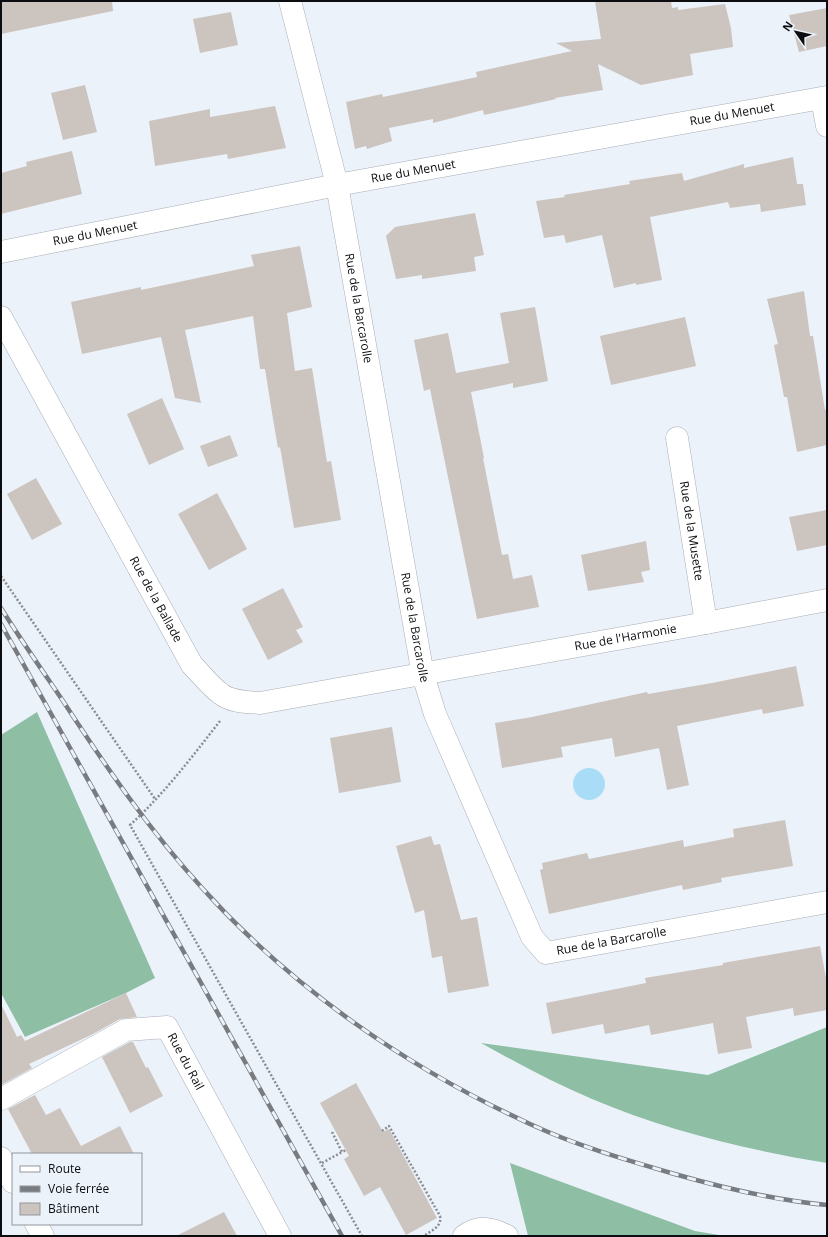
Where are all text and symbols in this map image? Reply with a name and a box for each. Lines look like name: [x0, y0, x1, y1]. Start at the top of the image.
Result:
north arrow: [776, 12, 816, 52]
text: N: [779, 18, 796, 34]
street label: Rue du Menuet: [688, 98, 776, 130]
street label: Rue du Menuet: [369, 155, 457, 187]
street label: Rue du Menuet: [51, 216, 139, 249]
street label: Rue de la Barcarolle: [341, 252, 377, 365]
street label: Rue de la Musette: [676, 480, 708, 582]
street label: Rue de la Ballade: [126, 553, 187, 645]
street label: Rue de la Barcarolle: [397, 571, 434, 685]
street label: Rue de l'Harmonie: [573, 619, 678, 654]
street label: Rue de la Barcarolle: [555, 922, 668, 959]
street label: Rue du Rail: [164, 1030, 208, 1093]
legend: [12, 1153, 142, 1225]
text: Route: [48, 1160, 81, 1177]
text: Voie ferrée: [48, 1180, 110, 1197]
text: Bâtiment: [48, 1200, 99, 1217]

